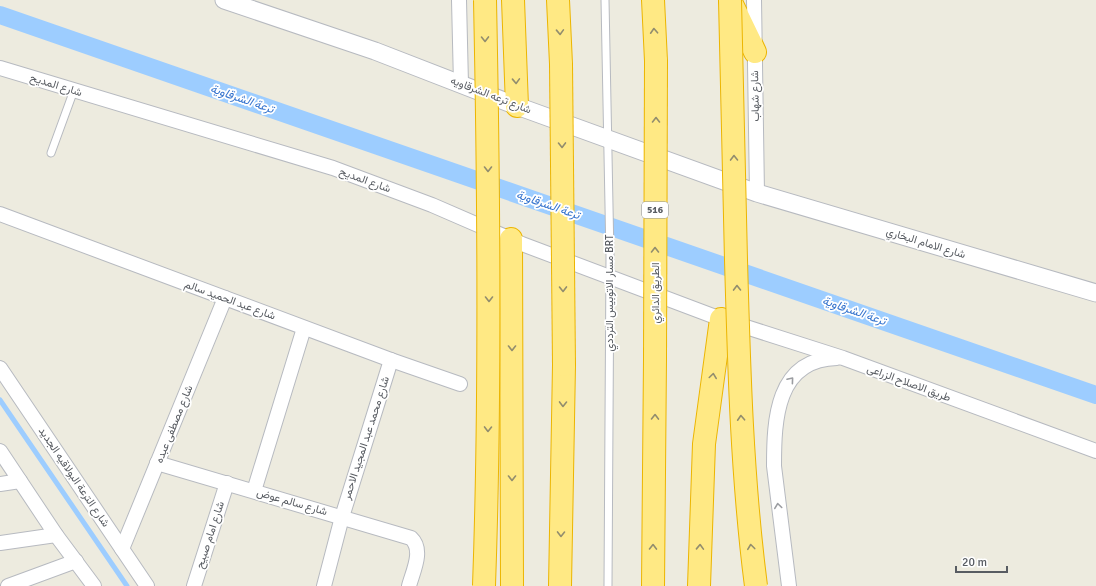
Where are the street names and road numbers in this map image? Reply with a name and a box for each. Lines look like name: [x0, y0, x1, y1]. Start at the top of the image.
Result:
street label: شارع شهاب: [748, 70, 763, 122]
street label: شارع المديح: [28, 71, 84, 100]
street label: شارع ترعه الشرقاويه: [448, 74, 534, 117]
street label: شارع المديح: [337, 165, 393, 196]
road number: 516: [642, 202, 668, 218]
street label: شارع الامام البخاري: [884, 225, 968, 264]
street label: مسار الاتوبيس الترددي BRT: [603, 234, 619, 351]
street label: الطريق الدائري: [649, 262, 665, 324]
street label: شارع عبد الحميد سالم: [182, 278, 278, 324]
street label: طريق الاصلاح الزراعى: [865, 362, 953, 405]
street label: شارع محمد عبد المجيد الاحمر: [340, 374, 393, 503]
street label: شارع مصطفى عبده: [152, 383, 197, 465]
street label: شارع الترعة البولاقيه الجديد: [35, 425, 112, 530]
street label: شارع سالم عوض: [255, 486, 329, 519]
street label: شارع امام صبيح: [193, 499, 228, 571]

